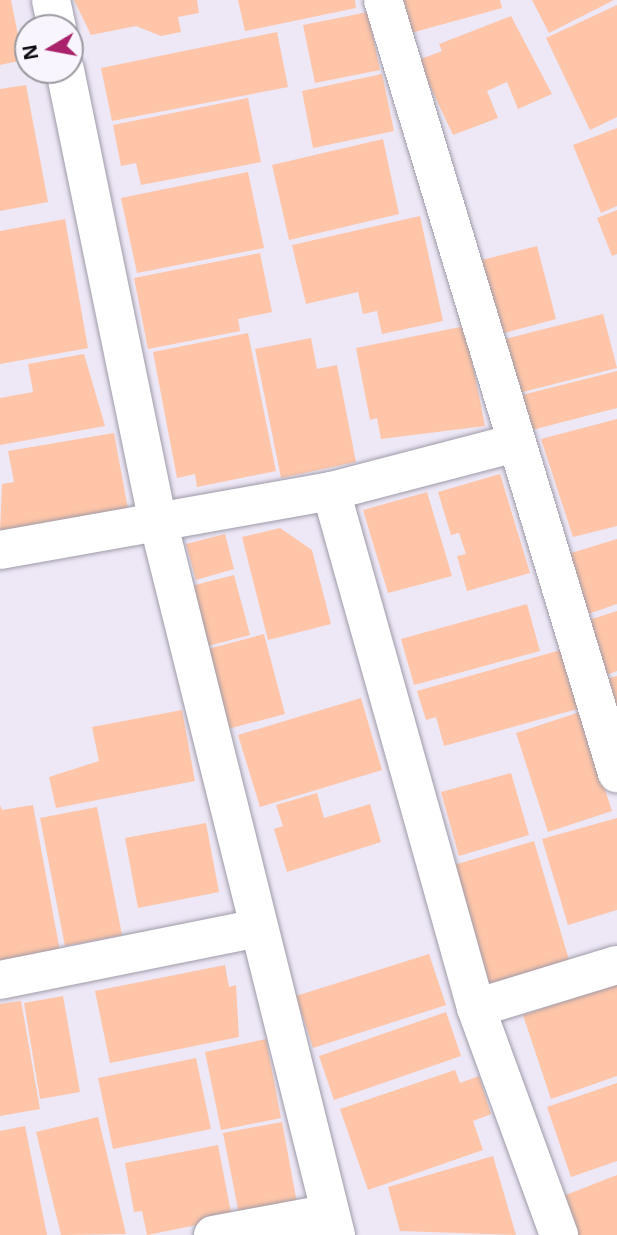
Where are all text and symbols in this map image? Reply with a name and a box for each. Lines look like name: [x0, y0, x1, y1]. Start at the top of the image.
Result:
north arrow: [14, 14, 84, 84]
text: N: [16, 42, 44, 62]

